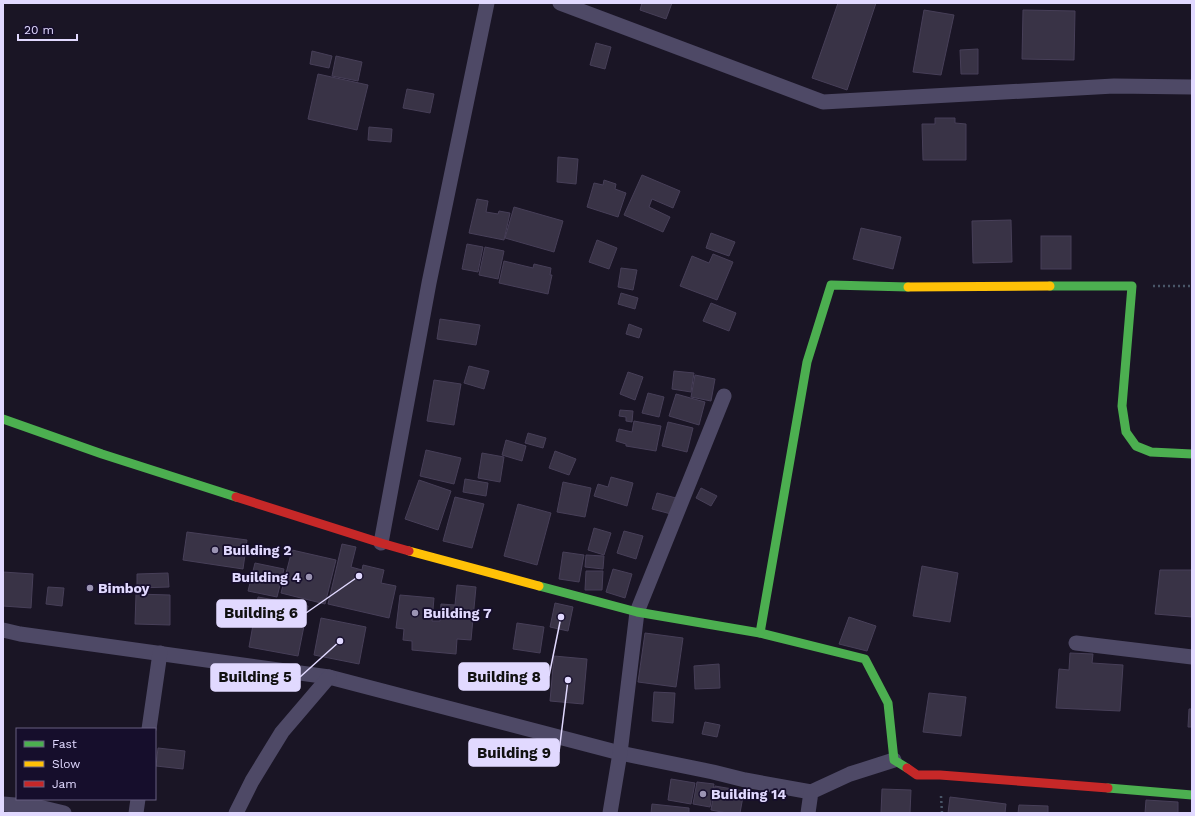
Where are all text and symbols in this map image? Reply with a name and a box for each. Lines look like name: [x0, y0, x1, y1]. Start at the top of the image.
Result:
scale bar: [18, 16, 77, 42]
text: 20 m: [24, 23, 54, 37]
place label: Building 2: [223, 542, 292, 558]
marker: Building 2: [210, 545, 220, 555]
place label: Building 4: [232, 569, 301, 585]
marker: Building 4: [304, 572, 314, 582]
place label: Bimboy: [98, 580, 150, 596]
marker: Bimboy: [85, 583, 95, 593]
callout: Building 6: [217, 600, 306, 627]
text: Building 6: [224, 604, 298, 622]
place label: Building 7: [423, 605, 492, 621]
marker: Building 7: [410, 608, 420, 618]
callout: Building 8: [459, 663, 549, 690]
callout: Building 5: [211, 664, 300, 691]
text: Building 5: [218, 668, 292, 686]
text: Building 8: [467, 668, 541, 686]
legend: [16, 728, 156, 800]
text: Fast: [52, 737, 77, 751]
callout: Building 9: [469, 739, 559, 766]
text: Building 9: [477, 744, 551, 762]
text: Slow: [52, 757, 80, 771]
text: Jam: [52, 777, 77, 791]
place label: Building 14: [711, 786, 786, 802]
marker: Building 14: [698, 789, 708, 799]

